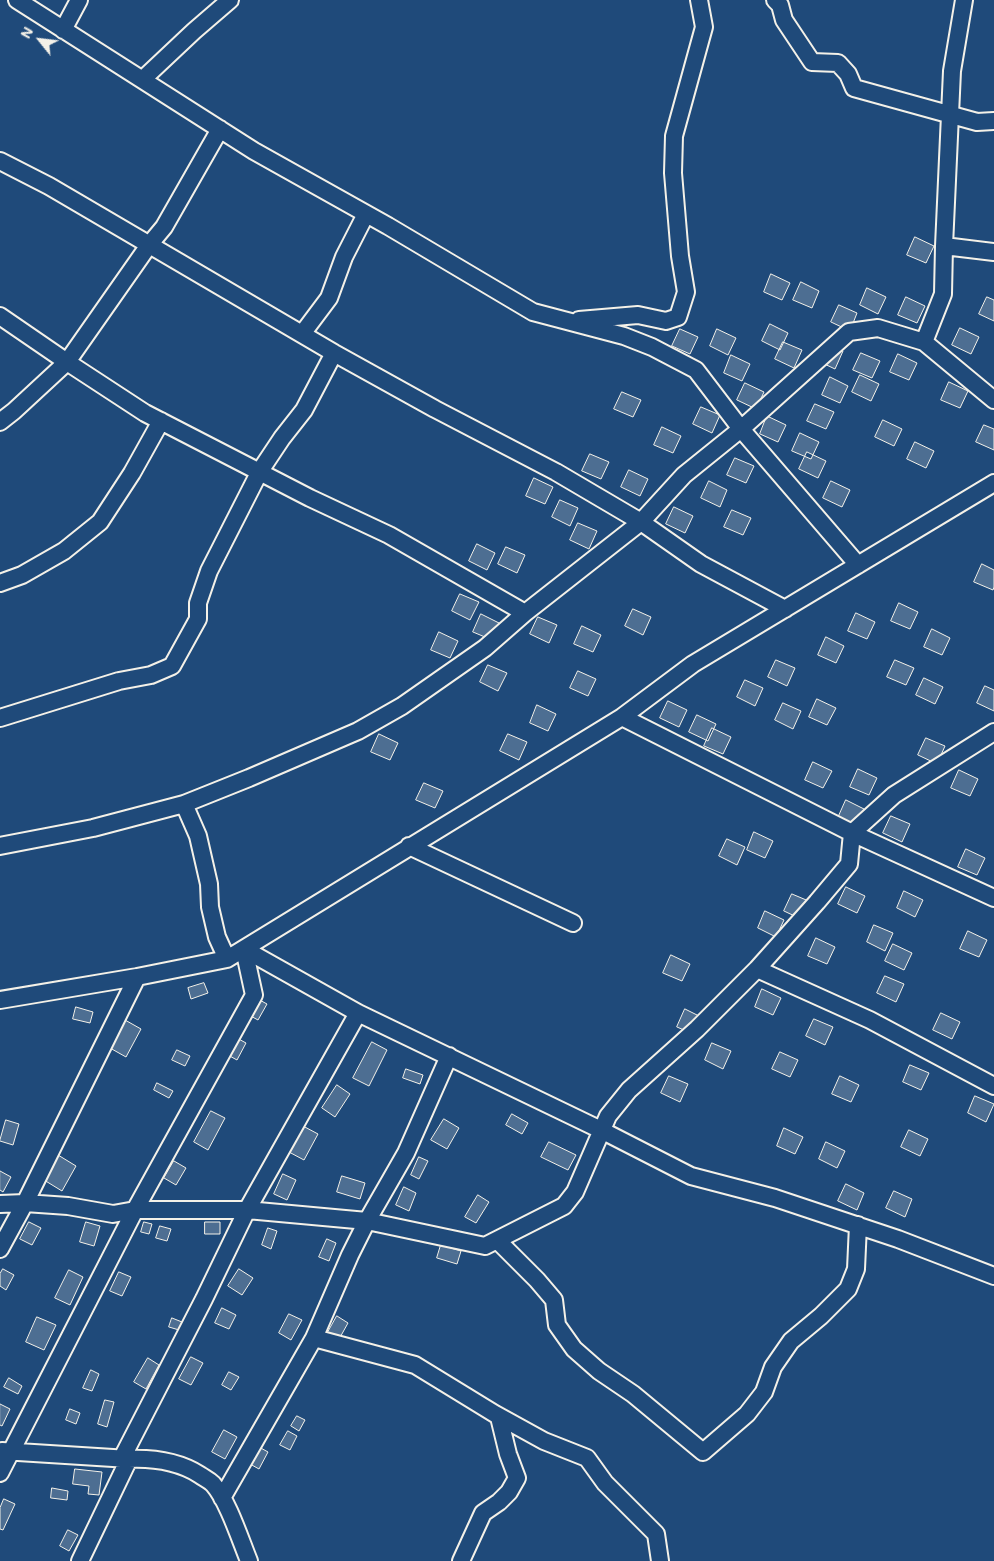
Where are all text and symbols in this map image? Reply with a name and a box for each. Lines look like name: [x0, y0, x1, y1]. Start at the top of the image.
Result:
north arrow: [15, 15, 65, 65]
text: N: [16, 23, 37, 42]

